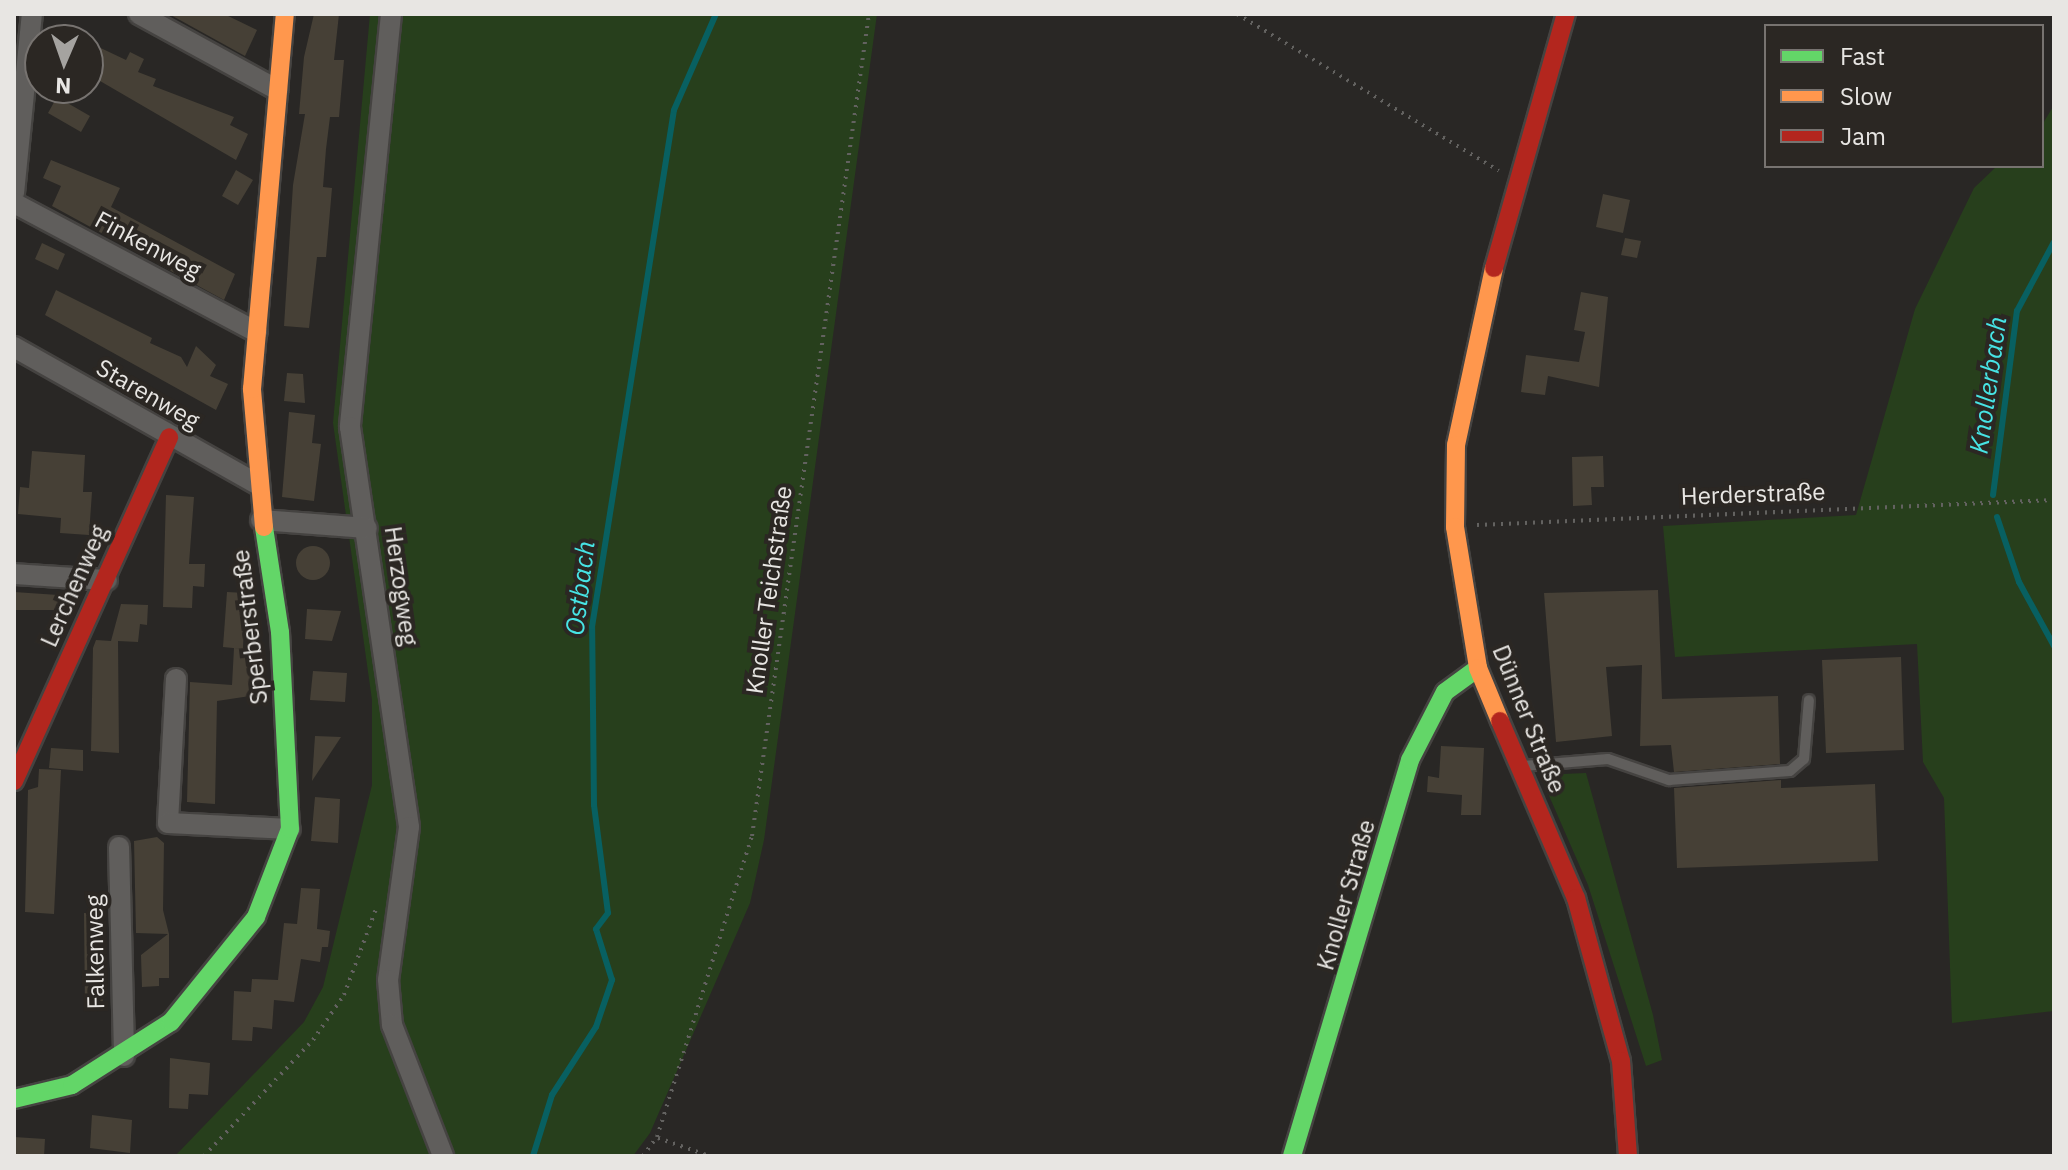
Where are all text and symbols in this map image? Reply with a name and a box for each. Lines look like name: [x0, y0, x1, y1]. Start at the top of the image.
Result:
north arrow: [24, 24, 104, 104]
legend: [1764, 24, 2044, 168]
text: Fast: [1840, 40, 1885, 72]
text: N: [55, 72, 72, 101]
text: Slow: [1840, 80, 1892, 112]
text: Jam: [1840, 120, 1886, 152]
street label: Finkenweg: [90, 205, 206, 285]
water label: Knollerbach: [1963, 314, 2013, 456]
street label: Starenweg: [91, 353, 205, 435]
street label: Herderstraße: [1680, 477, 1826, 511]
street label: Knoller Teichstraße: [740, 484, 798, 696]
street label: Lerchenweg: [34, 521, 114, 651]
street label: Herzogweg: [378, 524, 424, 648]
water label: Ostbach: [559, 539, 601, 637]
street label: Sperberstraße: [226, 548, 274, 706]
street label: Dünner Straße: [1486, 641, 1572, 797]
street label: Knoller Straße: [1311, 817, 1381, 973]
street label: Falkenweg: [80, 894, 110, 1010]

